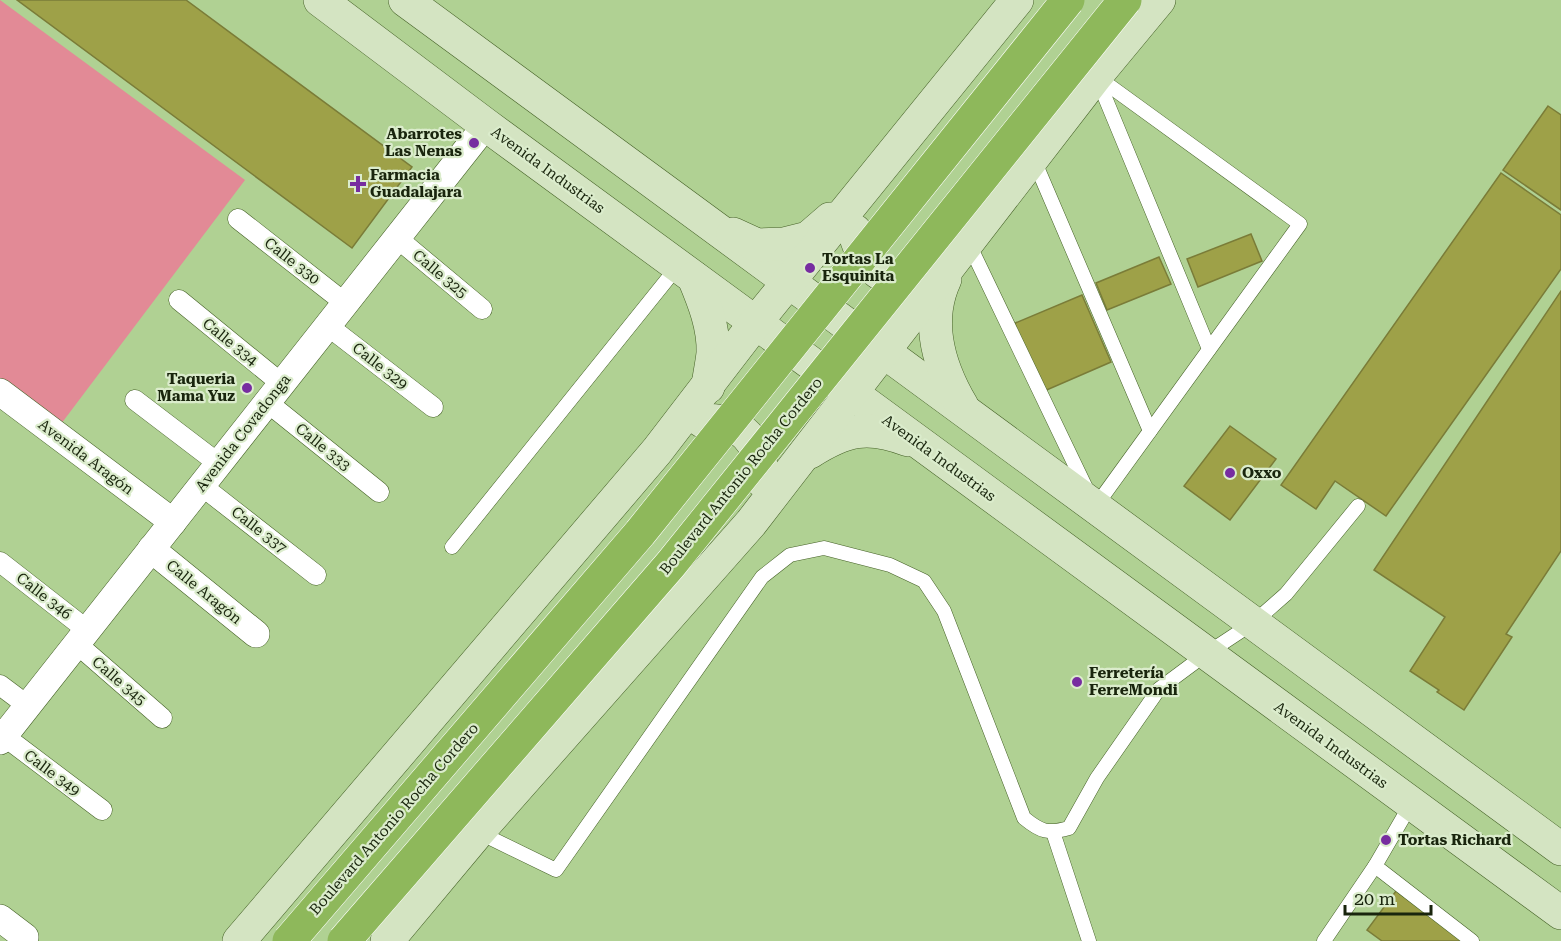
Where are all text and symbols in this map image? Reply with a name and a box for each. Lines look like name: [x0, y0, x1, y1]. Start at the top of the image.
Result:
street label: Avenida Industrias: [488, 123, 608, 217]
place label: Abarrotes Las Nenas: [385, 125, 462, 160]
marker: Abarrotes Las Nenas: [467, 136, 481, 150]
place label: Farmacia Guadalajara: [370, 166, 462, 201]
marker: Farmacia Guadalajara: [351, 177, 365, 191]
street label: Calle 330: [261, 234, 323, 288]
street label: Calle 325: [409, 246, 471, 302]
place label: Tortas La Esquinita: [822, 250, 895, 285]
marker: Tortas La Esquinita: [803, 261, 817, 275]
street label: Calle 334: [199, 314, 262, 370]
street label: Calle 329: [349, 339, 411, 393]
place label: Taqueria Mama Yuz: [157, 370, 235, 405]
street label: Avenida Covadonga: [192, 371, 294, 495]
street label: Boulevard Antonio Rocha Cordero: [656, 374, 826, 578]
marker: Taqueria Mama Yuz: [240, 381, 254, 395]
street label: Avenida Industrias: [879, 411, 999, 505]
street label: Avenida Aragón: [35, 415, 137, 499]
street label: Calle 333: [292, 419, 354, 475]
place label: Oxxo: [1242, 464, 1282, 482]
marker: Oxxo: [1223, 466, 1237, 480]
street label: Calle 337: [228, 503, 290, 557]
street label: Calle Aragón: [163, 556, 246, 628]
street label: Calle 346: [13, 569, 75, 623]
street label: Calle 345: [88, 653, 150, 709]
place label: Ferretería FerreMondi: [1089, 664, 1178, 699]
marker: Ferretería FerreMondi: [1070, 675, 1084, 689]
street label: Avenida Industrias: [1271, 698, 1391, 792]
street label: Boulevard Antonio Rocha Cordero: [306, 719, 482, 919]
street label: Calle 349: [20, 746, 84, 800]
place label: Tortas Richard: [1398, 831, 1511, 849]
marker: Tortas Richard: [1379, 833, 1393, 847]
scale bar: [1345, 878, 1430, 916]
text: 20 m: [1354, 888, 1395, 909]

